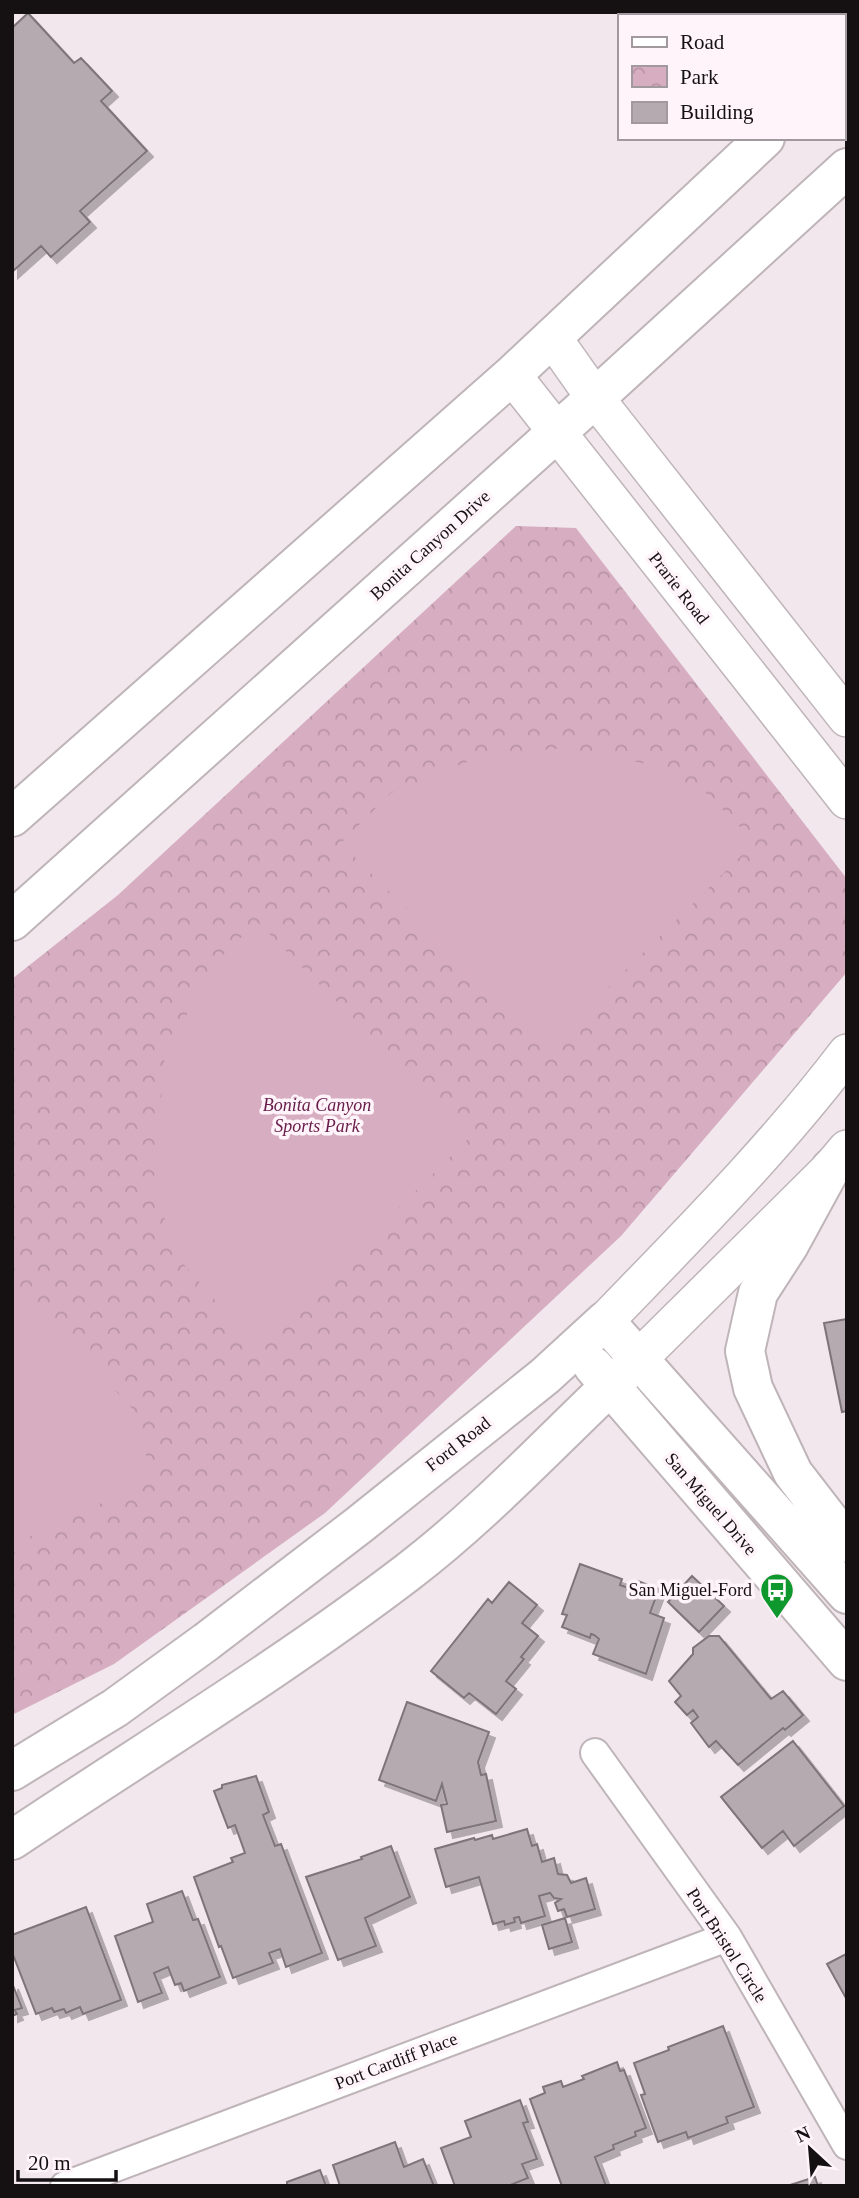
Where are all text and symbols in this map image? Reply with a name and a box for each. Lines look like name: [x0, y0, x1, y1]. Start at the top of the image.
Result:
legend: [618, 14, 845, 140]
text: Road: [680, 30, 725, 54]
text: Park: [680, 65, 719, 89]
text: Building: [680, 100, 754, 124]
street label: Bonita Canyon Drive: [366, 486, 494, 604]
street label: Prarie Road: [645, 548, 713, 628]
park label: Bonita Canyon Sports Park: [263, 1095, 371, 1136]
street label: Ford Road: [422, 1413, 494, 1475]
street label: San Miguel Drive: [661, 1449, 761, 1559]
bus stop icon: San Miguel-Ford: [758, 1571, 796, 1620]
place label: San Miguel-Ford: [629, 1580, 752, 1600]
street label: Port Bristol Circle: [683, 1884, 771, 2006]
street label: Port Cardiff Place: [332, 2028, 460, 2094]
north arrow: [775, 2114, 845, 2184]
text: N: [792, 2122, 814, 2147]
scale bar: [18, 2138, 116, 2182]
text: 20 m: [28, 2151, 71, 2175]

